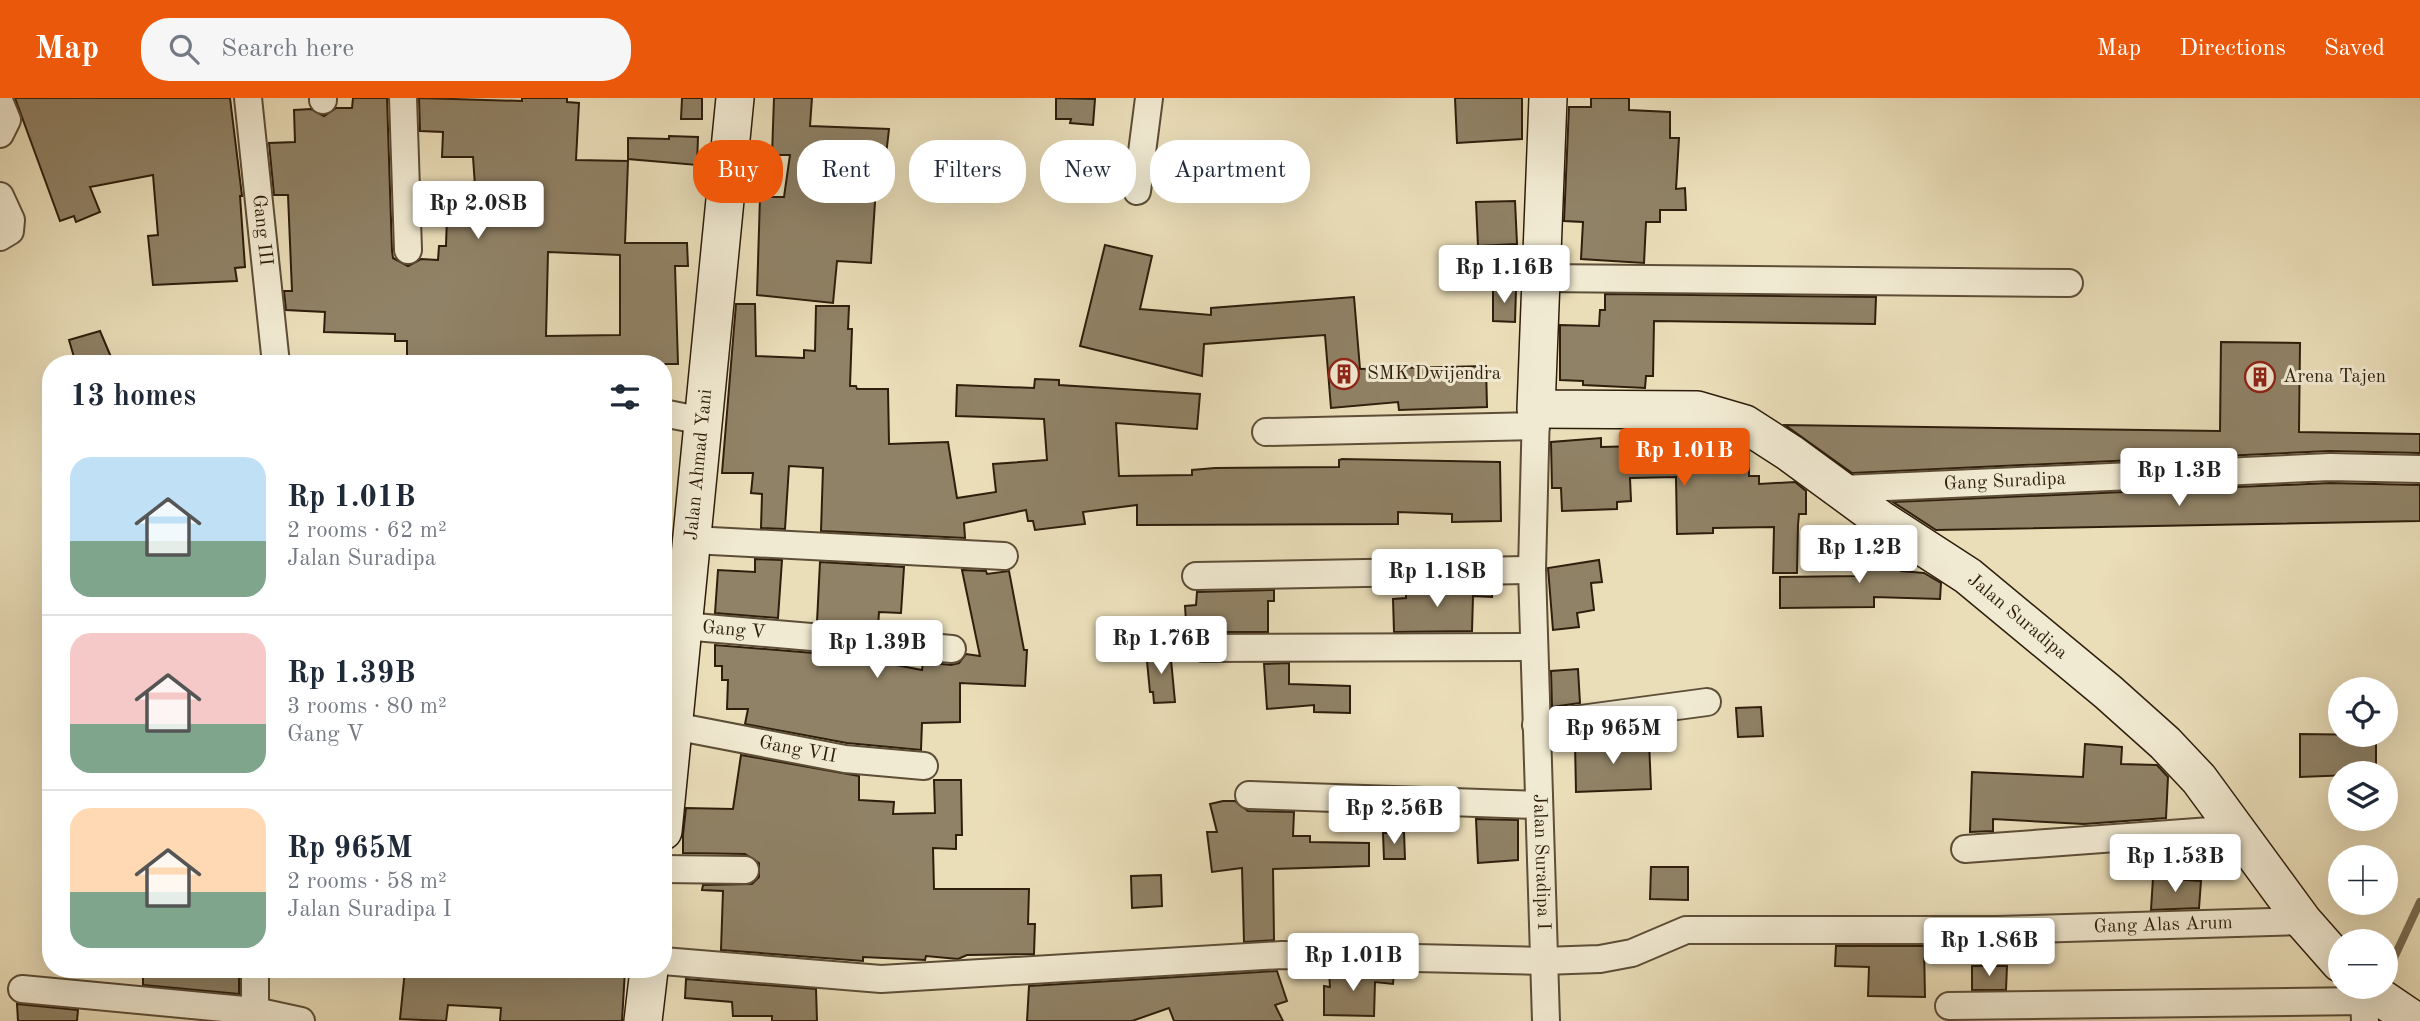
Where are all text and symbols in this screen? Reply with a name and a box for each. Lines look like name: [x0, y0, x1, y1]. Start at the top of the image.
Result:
search box: [141, 18, 631, 81]
icon: search: [165, 30, 203, 68]
text: Map: [35, 33, 99, 66]
text: Search here: [221, 36, 354, 62]
text: Map: [2097, 37, 2141, 61]
text: Directions: [2179, 37, 2286, 61]
text: Saved: [2324, 37, 2385, 61]
chip: Buy: [693, 140, 783, 203]
chip: Rent: [797, 140, 895, 203]
chip: Filters: [909, 140, 1026, 203]
chip: New: [1040, 140, 1136, 203]
chip: Apartment: [1150, 140, 1310, 203]
pin: Rp 2.08B: [406, 181, 550, 241]
text: Rp 2.08B: [429, 192, 527, 215]
street label: Gang III: [249, 194, 275, 267]
pin: Rp 1.16B: [1432, 246, 1576, 305]
text: Rp 1.16B: [1455, 256, 1553, 279]
building icon: SMK Dwijendra: [1327, 357, 1361, 391]
building icon: Arena Tajen: [2243, 360, 2277, 394]
place label: SMK Dwijendra: [1367, 365, 1502, 384]
place label: Arena Tajen: [2283, 368, 2386, 387]
icon: filters: [606, 378, 644, 416]
text: 13 homes: [70, 382, 196, 412]
street label: Jalan Ahmad Yani: [682, 388, 716, 541]
pin: Rp 1.01B: [1612, 428, 1756, 488]
text: Rp 1.01B: [1635, 439, 1733, 462]
pin: Rp 1.3B: [2114, 448, 2244, 508]
text: Rp 1.3B: [2136, 459, 2222, 482]
street label: Gang Suradipa: [1943, 469, 2067, 494]
text: Rp 1.01B: [287, 483, 416, 513]
icon: home: [126, 485, 210, 569]
text: 2 rooms · 62 m²: [287, 519, 447, 542]
pin: Rp 1.2B: [1794, 526, 1924, 585]
text: Rp 1.2B: [1816, 536, 1902, 559]
text: Jalan Suradipa: [287, 547, 436, 570]
pin: Rp 1.18B: [1365, 550, 1509, 609]
text: Rp 1.18B: [1388, 560, 1486, 583]
street label: Jalan Suradipa: [1964, 570, 2071, 664]
pin: Rp 1.76B: [1089, 616, 1233, 676]
street label: Gang V: [701, 618, 767, 643]
pin: Rp 1.39B: [805, 620, 949, 680]
text: Rp 1.76B: [1112, 627, 1210, 650]
text: Rp 1.39B: [828, 631, 926, 654]
text: Rp 1.39B: [287, 659, 416, 689]
icon: home: [126, 661, 210, 745]
map controls: [2328, 677, 2398, 999]
button: locate: [2328, 677, 2398, 747]
text: 3 rooms · 80 m²: [287, 695, 447, 718]
pin: Rp 965M: [1548, 706, 1678, 766]
text: Rp 965M: [1565, 717, 1661, 740]
text: Gang V: [287, 723, 364, 746]
street label: Gang VII: [757, 733, 838, 767]
button: layers: [2328, 761, 2398, 831]
pin: Rp 2.56B: [1322, 786, 1466, 846]
street label: Jalan Suradipa I: [1529, 794, 1553, 930]
text: Rp 2.56B: [1345, 797, 1443, 820]
text: Rp 965M: [287, 834, 413, 864]
pin: Rp 1.53B: [2103, 834, 2247, 894]
icon: home: [126, 836, 210, 920]
text: Rp 1.53B: [2126, 845, 2224, 868]
button: +: [2328, 845, 2398, 915]
text: 2 rooms · 58 m²: [287, 870, 447, 893]
text: Jalan Suradipa I: [287, 898, 452, 921]
street label: Gang Alas Arum: [2093, 914, 2233, 937]
pin: Rp 1.86B: [1917, 918, 2061, 978]
text: Rp 1.86B: [1940, 929, 2038, 952]
button: −: [2328, 929, 2398, 999]
pin: Rp 1.01B: [1281, 934, 1425, 993]
text: Rp 1.01B: [1304, 944, 1402, 967]

